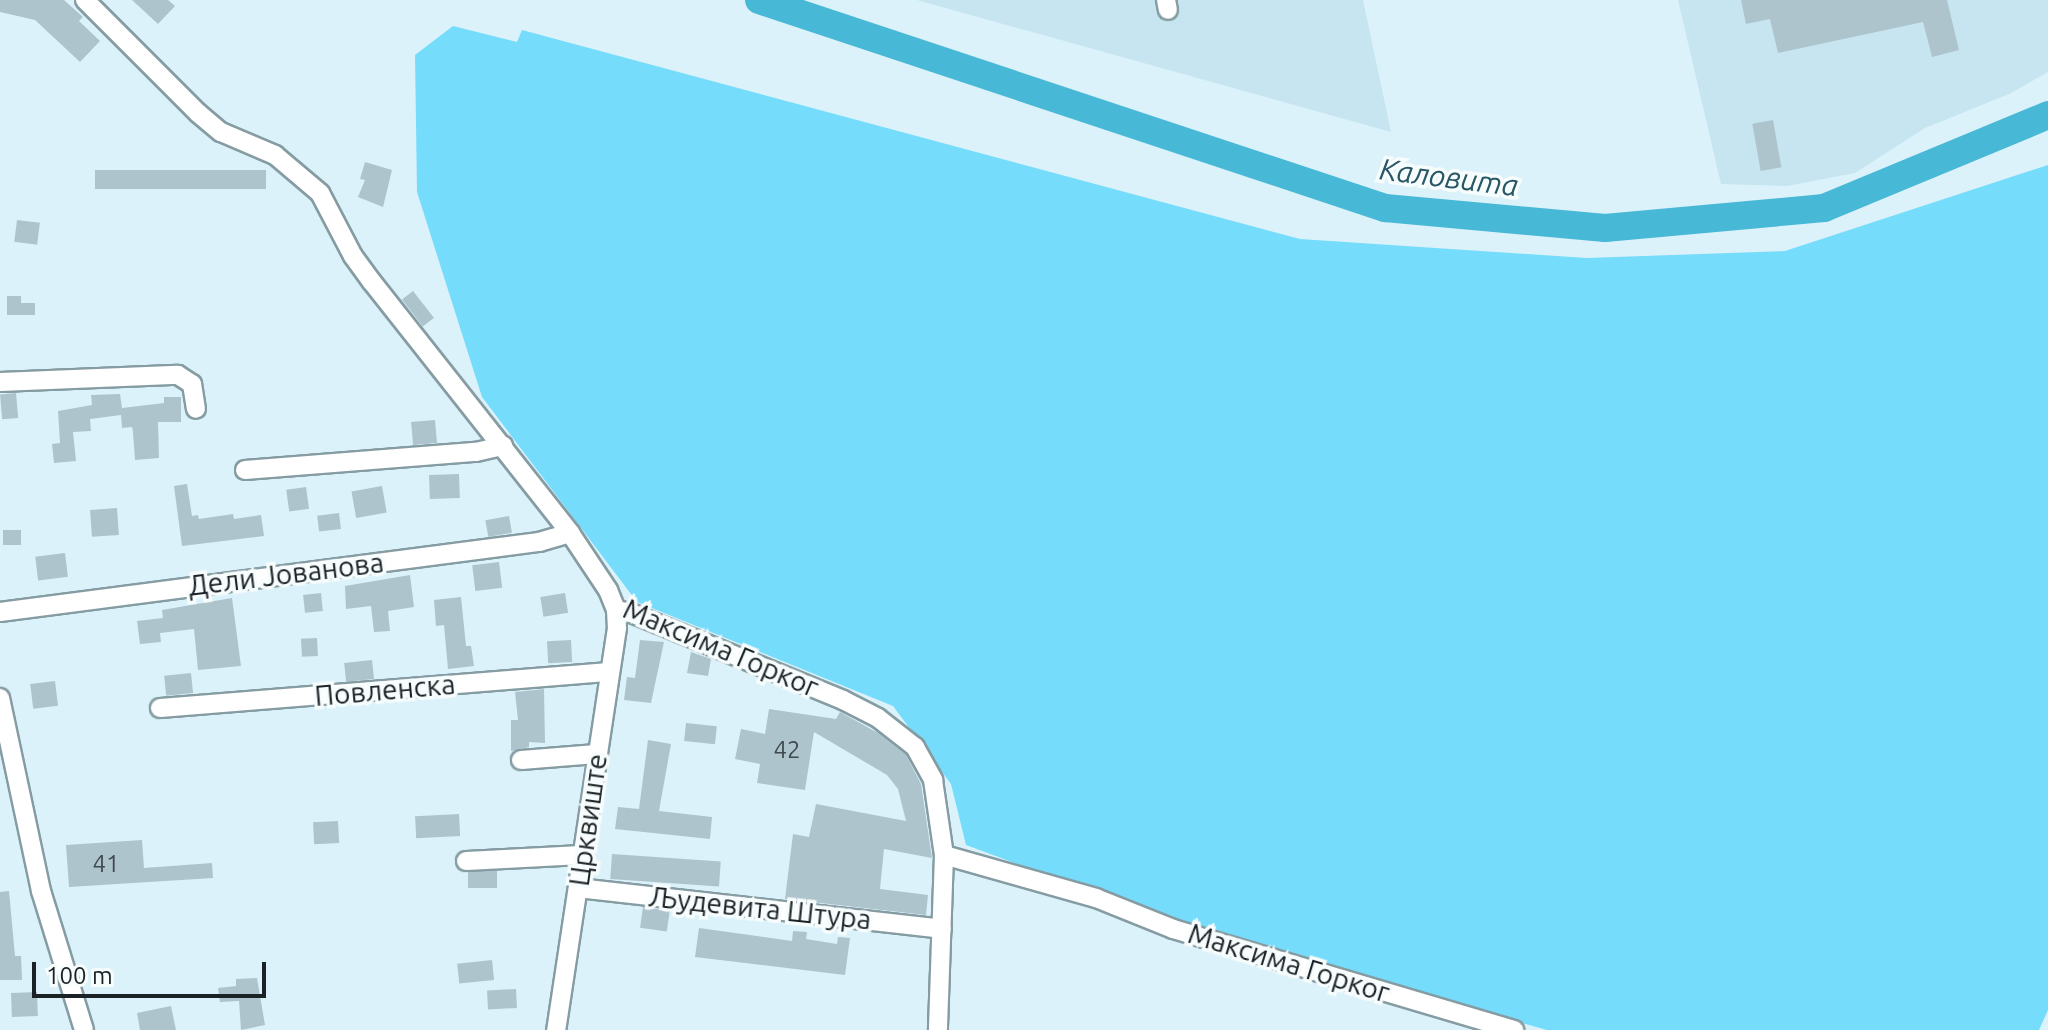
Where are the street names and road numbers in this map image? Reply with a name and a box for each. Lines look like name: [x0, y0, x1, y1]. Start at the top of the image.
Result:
street label: Дели Јованова: [186, 545, 386, 603]
street label: Максима Горког: [618, 592, 824, 704]
street label: Повленска: [313, 667, 457, 713]
street label: Црквиште: [562, 752, 614, 888]
street label: Људевита Штура: [647, 880, 873, 936]
street label: Максима Горког: [1184, 916, 1394, 1010]

